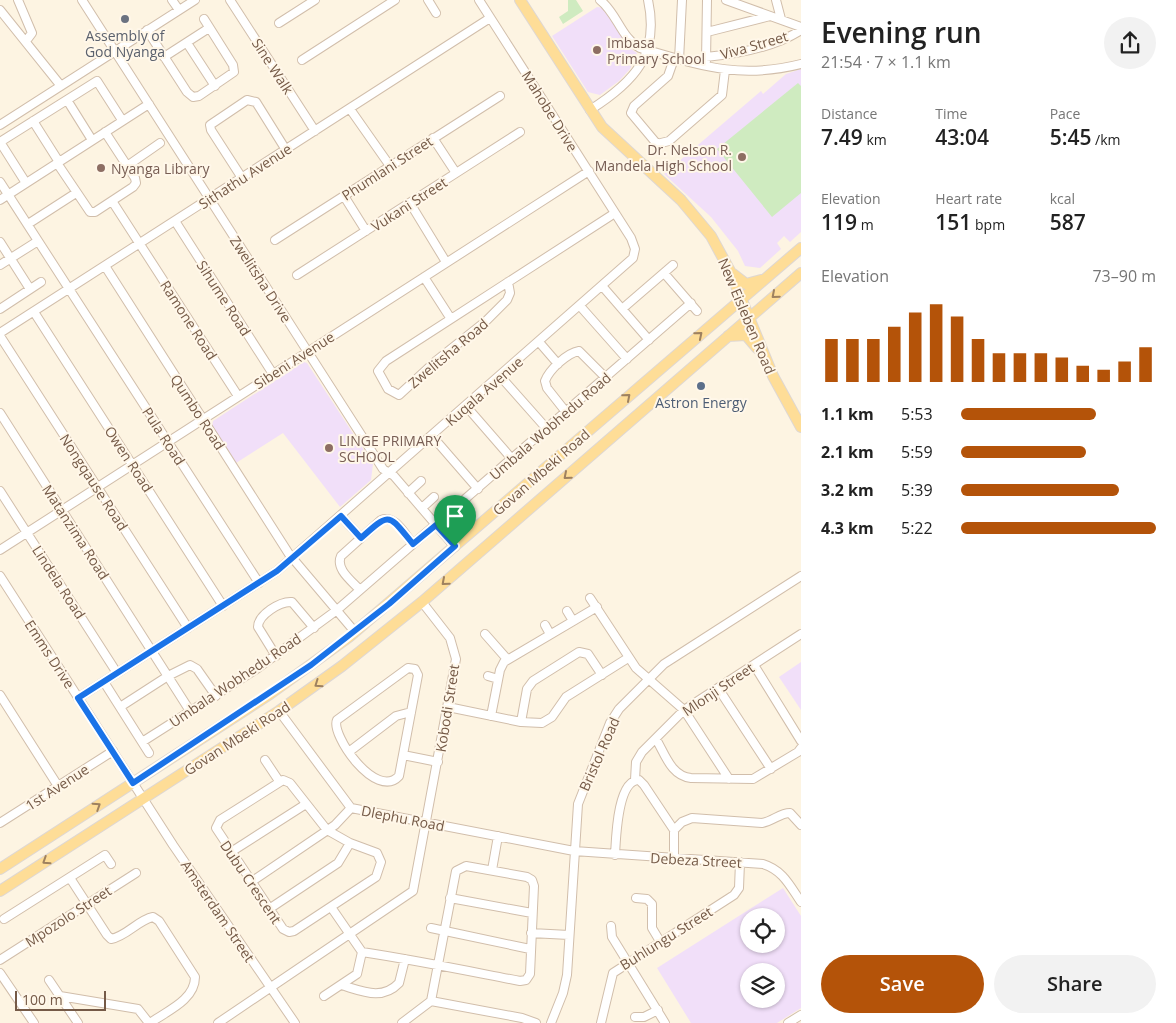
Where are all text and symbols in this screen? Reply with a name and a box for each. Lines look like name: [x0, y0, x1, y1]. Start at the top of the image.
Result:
marker: Assembly of God Nyanga: [119, 13, 131, 25]
text: Evening run: [821, 13, 982, 51]
button: share: [1104, 17, 1156, 69]
place label: Assembly of God Nyanga: [85, 26, 166, 61]
street label: Viva Street: [718, 26, 790, 64]
place label: Imbasa Primary School: [607, 33, 705, 68]
street label: Sine Walk: [248, 34, 298, 98]
marker: Imbasa Primary School: [591, 44, 603, 56]
text: 21:54 · 7 × 1.1 km: [821, 51, 951, 73]
street label: Mahobe Drive: [518, 67, 582, 155]
text: Distance: [821, 104, 877, 123]
text: Time: [935, 104, 967, 123]
text: Pace: [1050, 104, 1080, 123]
text: 7.49: [821, 123, 863, 151]
text: 43:04: [935, 123, 989, 151]
text: 5:45: [1050, 123, 1091, 151]
text: km: [863, 130, 887, 149]
text: /km: [1091, 130, 1121, 149]
street label: Phumlani Street: [338, 132, 436, 204]
street label: Sithathu Avenue: [195, 139, 295, 213]
place label: Dr. Nelson R. Mandela High School: [595, 140, 732, 175]
marker: Dr. Nelson R. Mandela High School: [736, 151, 748, 163]
place label: Nyanga Library: [111, 159, 211, 178]
marker: Nyanga Library: [95, 162, 107, 174]
street label: Vukani Street: [367, 172, 451, 236]
text: Elevation: [821, 189, 880, 208]
text: Heart rate: [935, 189, 1002, 208]
text: kcal: [1050, 189, 1075, 208]
text: 119: [821, 208, 857, 236]
text: 151: [935, 208, 971, 236]
text: 587: [1050, 208, 1086, 236]
text: m: [857, 215, 874, 234]
text: bpm: [971, 215, 1005, 234]
street label: Zwelitsha Drive: [226, 232, 296, 326]
street label: New Eisleben Road: [714, 255, 780, 377]
street label: Sihume Road: [193, 257, 255, 339]
text: Elevation: [821, 265, 889, 287]
text: 73–90 m: [1092, 265, 1156, 287]
street label: Ramone Road: [156, 277, 222, 363]
one-way arrow: [772, 290, 781, 298]
street label: Zwelitsha Road: [404, 314, 492, 392]
street label: Sibeni Avenue: [250, 327, 338, 393]
one-way arrow: [694, 332, 703, 341]
street label: Kuqala Avenue: [441, 352, 527, 430]
street label: Umbala Wobhedu Road: [485, 368, 615, 484]
street label: Qumbo Road: [166, 371, 230, 453]
marker: Astron Energy: [695, 380, 707, 392]
place label: Astron Energy: [655, 393, 748, 412]
one-way arrow: [622, 394, 631, 403]
street label: Pula Road: [138, 403, 190, 469]
text: 1.1 km: [821, 403, 874, 425]
text: 5:53: [901, 403, 933, 425]
street label: Owen Road: [101, 422, 157, 496]
street label: Govan Mbeki Road: [489, 425, 593, 519]
street label: Nongqause Road: [56, 430, 132, 534]
place label: LINGE PRIMARY SCHOOL: [339, 431, 441, 466]
text: 2.1 km: [821, 441, 874, 463]
text: 5:59: [901, 441, 933, 463]
marker: LINGE PRIMARY SCHOOL: [323, 442, 335, 454]
one-way arrow: [564, 470, 573, 479]
text: 3.2 km: [821, 479, 874, 501]
text: 5:39: [901, 479, 933, 501]
street label: Matanzima Road: [38, 481, 114, 583]
pin: [434, 495, 476, 546]
icon: arrive: [441, 502, 469, 530]
text: 4.3 km: [821, 517, 874, 539]
text: 5:22: [901, 517, 933, 539]
street label: Lindela Road: [28, 542, 90, 622]
one-way arrow: [441, 577, 450, 586]
street label: Emms Drive: [21, 616, 79, 692]
street label: Umbala Wobhedu Road: [165, 629, 305, 731]
street label: Mlonji Street: [678, 658, 758, 720]
street label: Kobodi Street: [431, 663, 463, 753]
one-way arrow: [314, 678, 324, 687]
street label: Govan Mbeki Road: [180, 697, 294, 779]
street label: Bristol Road: [574, 714, 624, 794]
street label: 1st Avenue: [22, 759, 92, 815]
street label: Dlephu Road: [360, 801, 446, 835]
one-way arrow: [92, 802, 101, 812]
street label: Dubu Crescent: [216, 837, 286, 927]
street label: Debeza Street: [650, 848, 742, 872]
one-way arrow: [42, 855, 51, 865]
street label: Amsterdam Street: [177, 856, 259, 966]
street label: Mpozolo Street: [21, 881, 115, 951]
street label: Buhlungu Street: [616, 902, 716, 974]
map controls: [740, 908, 785, 1008]
button: locate: [740, 908, 785, 953]
button: Save: [821, 955, 984, 1013]
button: Share: [994, 955, 1156, 1013]
button: layers: [740, 963, 785, 1008]
scale bar: [15, 988, 106, 1011]
text: 100 m: [22, 990, 63, 1009]

